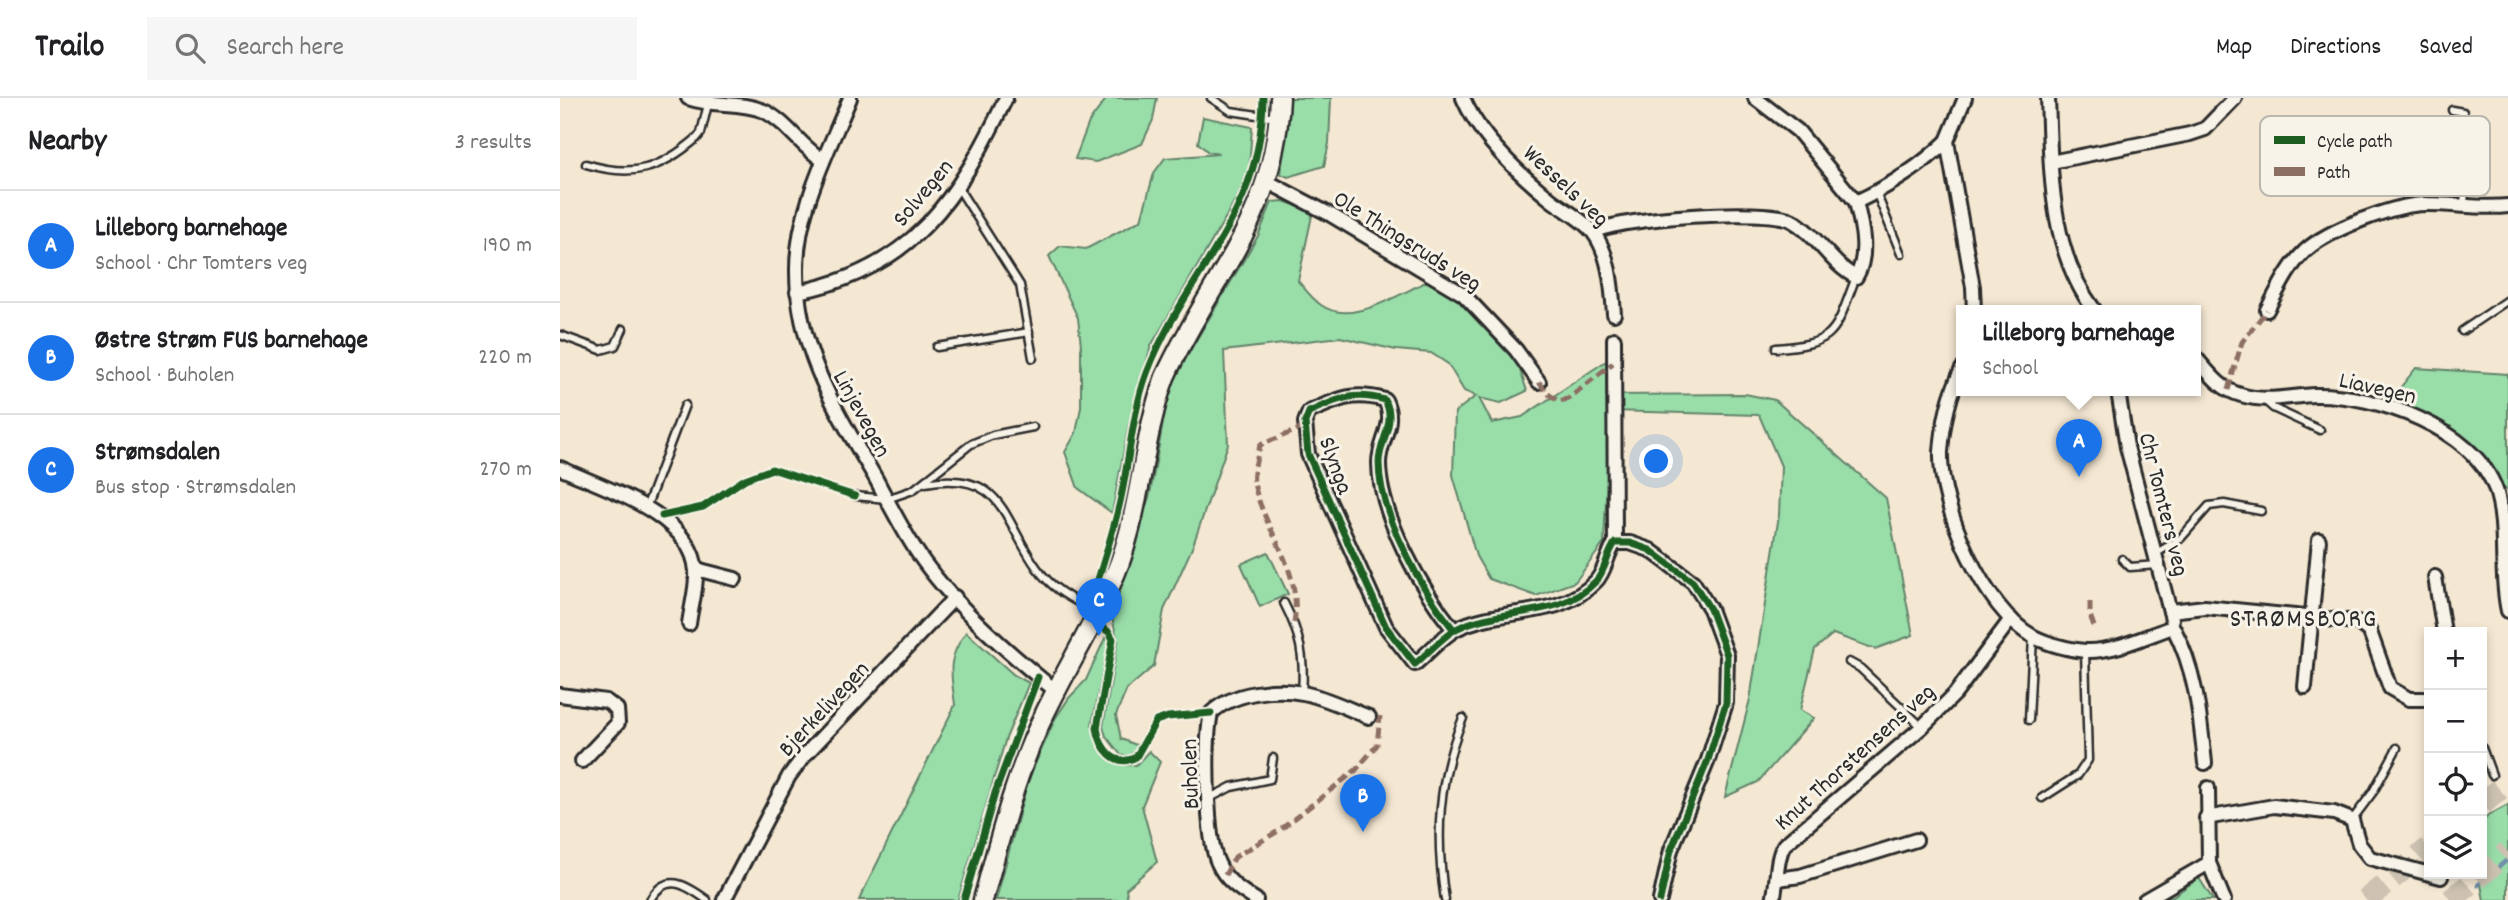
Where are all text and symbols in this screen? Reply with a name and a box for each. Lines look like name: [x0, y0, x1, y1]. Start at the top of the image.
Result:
search box: [147, 17, 637, 80]
text: Trailo: [35, 25, 105, 72]
icon: search: [171, 29, 209, 67]
text: Search here: [227, 30, 344, 67]
text: Map: [2216, 31, 2252, 65]
text: Directions: [2290, 31, 2381, 65]
text: Saved: [2419, 31, 2473, 65]
legend: [2260, 116, 2490, 196]
text: Nearby: [28, 122, 106, 165]
text: 3 results: [455, 127, 532, 160]
text: Cycle path: [2317, 130, 2392, 157]
street label: Wessels veg: [1514, 138, 1616, 236]
street label: Solvegen: [886, 152, 963, 235]
text: Path: [2317, 161, 2350, 188]
street label: Ole Thingsruds veg: [1326, 183, 1487, 302]
text: Lilleborg barnehage: [95, 211, 288, 248]
text: A: [45, 230, 57, 263]
text: 190 m: [483, 230, 532, 263]
text: School · Chr Tomters veg: [95, 248, 307, 281]
popup: [1956, 305, 2201, 396]
text: Lilleborg barnehage: [1982, 316, 2175, 353]
text: Østre Strøm FUS barnehage: [95, 323, 368, 360]
text: B: [46, 342, 56, 375]
text: 220 m: [478, 342, 532, 375]
text: School: [1982, 353, 2038, 386]
text: School · Buholen: [95, 360, 234, 393]
street label: Linjevegen: [823, 365, 898, 464]
street label: Liavegen: [2335, 365, 2419, 415]
pin: A: [2056, 419, 2102, 477]
street label: Chr Tomters veg: [2128, 429, 2196, 580]
street label: Slynga: [1308, 433, 1360, 500]
text: Strømsdalen: [95, 435, 220, 472]
your location: [1639, 444, 1673, 478]
text: C: [45, 454, 57, 487]
text: 270 m: [480, 454, 532, 487]
text: Bus stop · Strømsdalen: [95, 472, 296, 505]
pin: C: [1076, 578, 1122, 636]
district label: STRØMSBORG: [2230, 602, 2378, 639]
map controls: [2424, 627, 2487, 879]
button: +: [2424, 627, 2487, 690]
street label: Bjerkelivegen: [772, 654, 879, 766]
street label: Knut Thorstensens veg: [1768, 677, 1944, 840]
button: −: [2424, 690, 2487, 753]
street label: Buholen: [1174, 738, 1210, 810]
button: locate: [2424, 753, 2487, 816]
pin: B: [1340, 774, 1386, 832]
button: layers: [2424, 816, 2487, 879]

